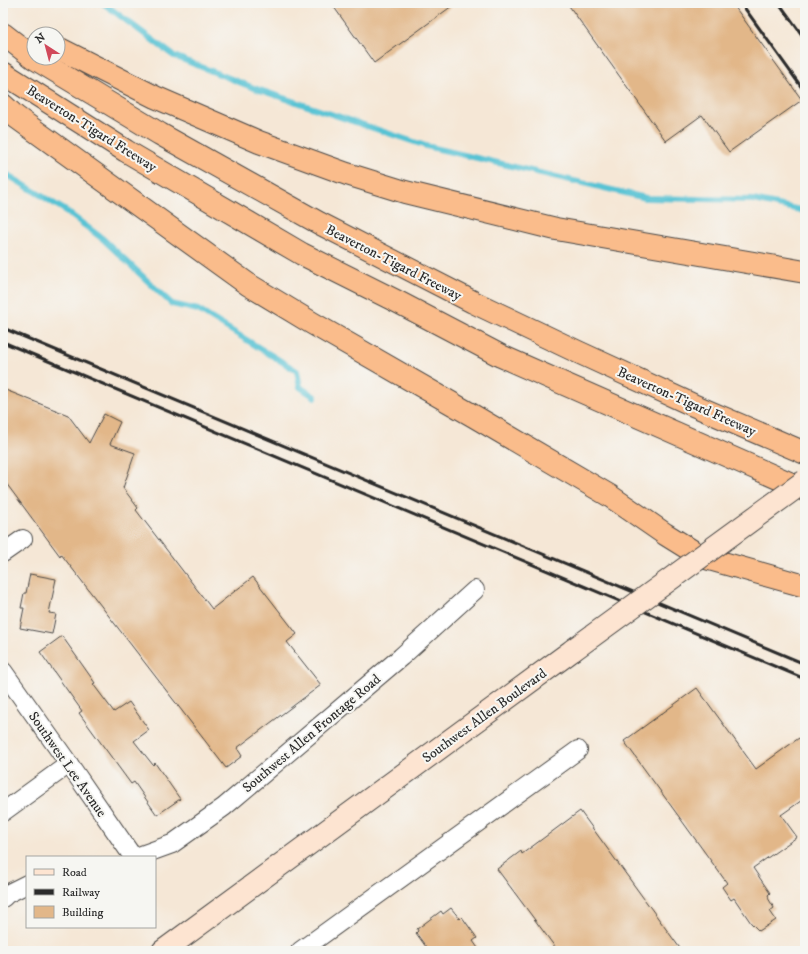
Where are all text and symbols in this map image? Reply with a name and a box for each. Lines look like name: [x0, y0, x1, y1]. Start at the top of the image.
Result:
north arrow: [26, 26, 66, 66]
text: N: [33, 30, 48, 47]
street label: Beaverton-Tigard Freeway: [23, 81, 160, 176]
street label: Beaverton-Tigard Freeway: [323, 221, 465, 305]
street label: Beaverton-Tigard Freeway: [614, 363, 759, 441]
street label: Southwest Allen Boulevard: [419, 665, 550, 767]
street label: Southwest Allen Frontage Road: [239, 671, 385, 797]
street label: Southwest Lee Avenue: [24, 708, 110, 821]
legend: [26, 856, 156, 928]
text: Road: [62, 865, 87, 880]
text: Railway: [62, 885, 100, 900]
text: Building: [62, 905, 103, 920]

